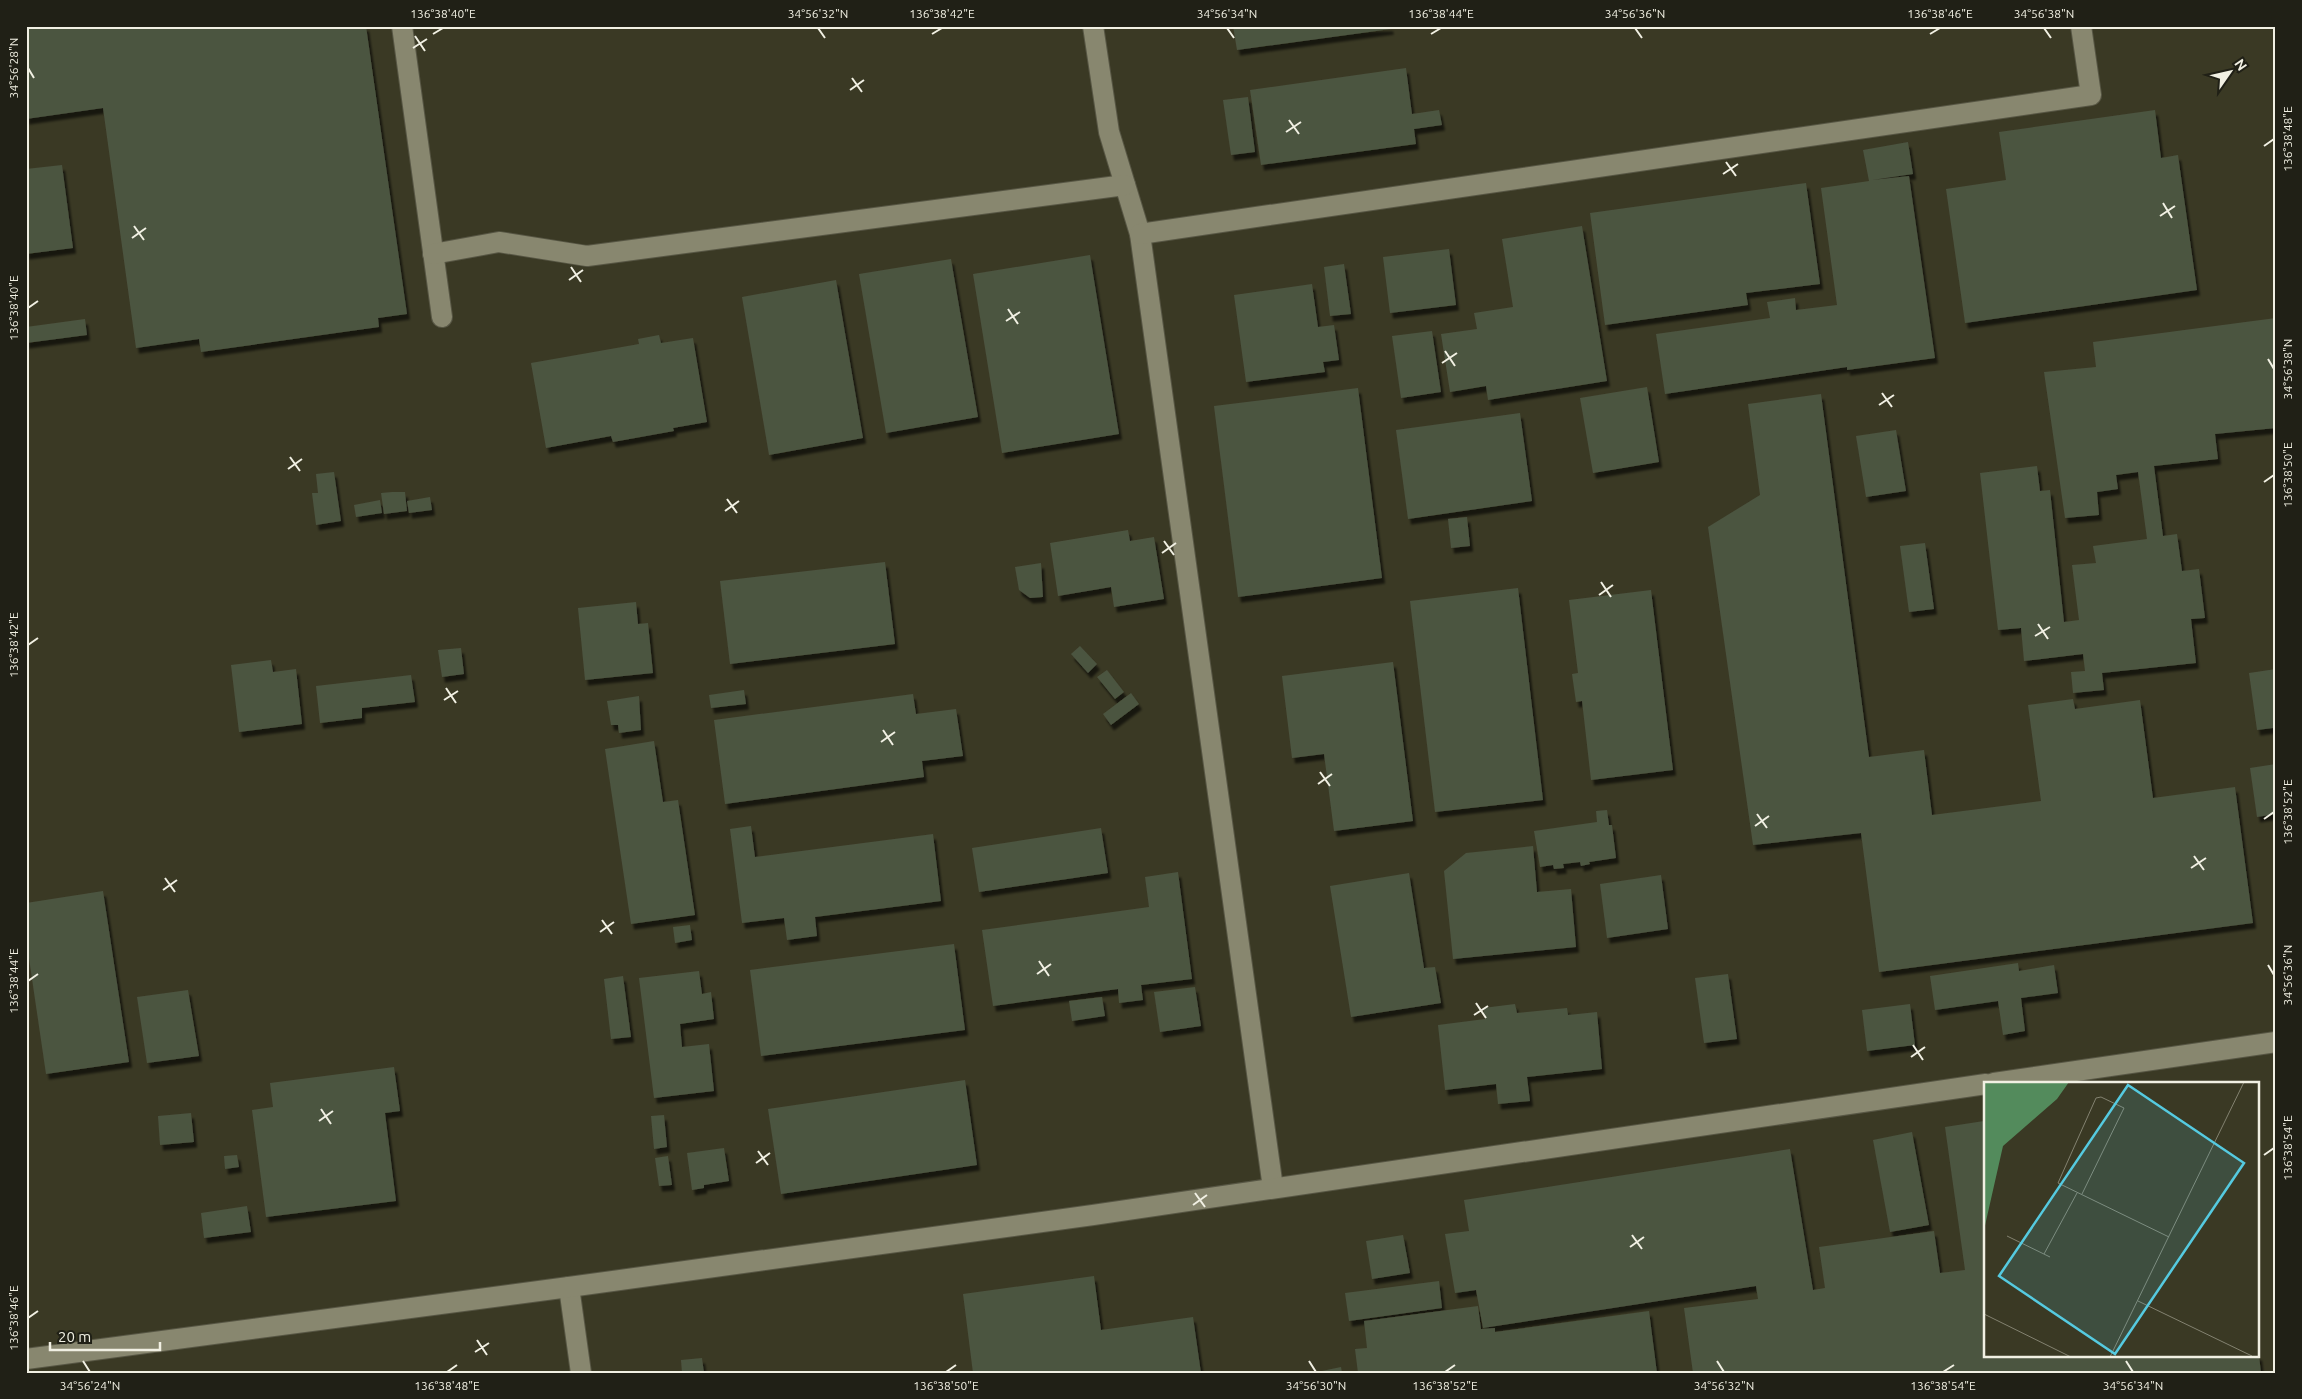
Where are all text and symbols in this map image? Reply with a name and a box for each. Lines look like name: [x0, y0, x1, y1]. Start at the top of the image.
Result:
text: 136°38'40"E: [410, 7, 476, 20]
text: 34°56'32"N: [788, 7, 848, 20]
text: 136°38'42"E: [909, 7, 975, 20]
text: 34°56'34"N: [1197, 7, 1257, 20]
text: 136°38'44"E: [1408, 7, 1474, 20]
text: 34°56'36"N: [1605, 7, 1665, 20]
text: 136°38'46"E: [1907, 7, 1973, 20]
text: 34°56'38"N: [2014, 7, 2074, 20]
text: 34°56'28"N: [7, 38, 20, 98]
north arrow: [2204, 48, 2254, 98]
text: N: [2231, 56, 2250, 74]
text: 136°38'48"E: [2281, 106, 2294, 172]
text: 136°38'40"E: [7, 275, 20, 341]
text: 34°56'38"N: [2281, 339, 2294, 399]
text: 136°38'50"E: [2281, 442, 2294, 508]
text: 136°38'42"E: [7, 612, 20, 678]
text: 136°38'52"E: [2281, 779, 2294, 845]
text: 34°56'36"N: [2281, 945, 2294, 1005]
text: 136°38'44"E: [7, 948, 20, 1014]
inset map: [1984, 1082, 2260, 1356]
text: 136°38'54"E: [2281, 1115, 2294, 1181]
text: 136°38'46"E: [7, 1285, 20, 1351]
scale bar: [50, 1319, 160, 1351]
text: 20 m: [58, 1328, 91, 1345]
text: 34°56'24"N: [60, 1379, 120, 1392]
text: 136°38'48"E: [414, 1379, 480, 1392]
text: 136°38'50"E: [913, 1379, 979, 1392]
text: 34°56'30"N: [1286, 1379, 1346, 1392]
text: 136°38'52"E: [1412, 1379, 1478, 1392]
text: 34°56'32"N: [1694, 1379, 1754, 1392]
text: 136°38'54"E: [1910, 1379, 1976, 1392]
text: 34°56'34"N: [2103, 1379, 2163, 1392]

